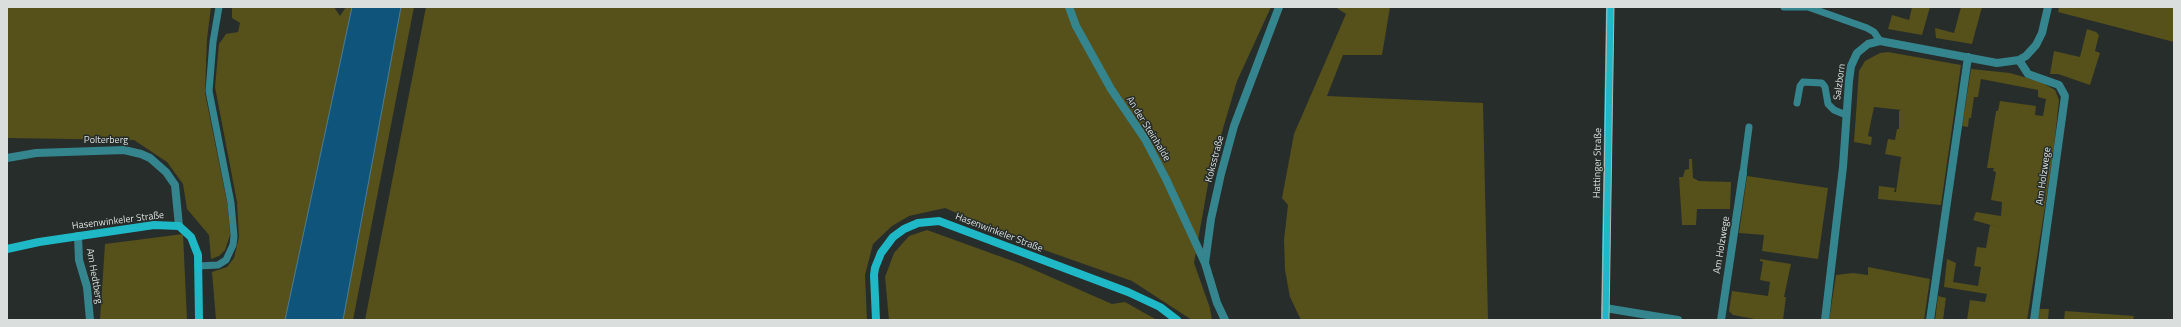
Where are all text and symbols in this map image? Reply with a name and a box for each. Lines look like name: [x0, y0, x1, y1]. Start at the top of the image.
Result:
street label: Salzborn: [1832, 63, 1848, 101]
street label: An der Steinhalde: [1123, 94, 1173, 164]
street label: Hattinger Straße: [1591, 128, 1605, 198]
street label: Koksstraße: [1203, 134, 1227, 184]
street label: Polterberg: [84, 135, 128, 147]
street label: Am Holzwege: [2034, 146, 2054, 206]
street label: Hasenwinkeler Straße: [71, 209, 165, 233]
street label: Hasenwinkeler Straße: [954, 211, 1044, 255]
street label: Am Holzwege: [1712, 215, 1732, 275]
street label: Am Hedtberg: [83, 247, 105, 305]

